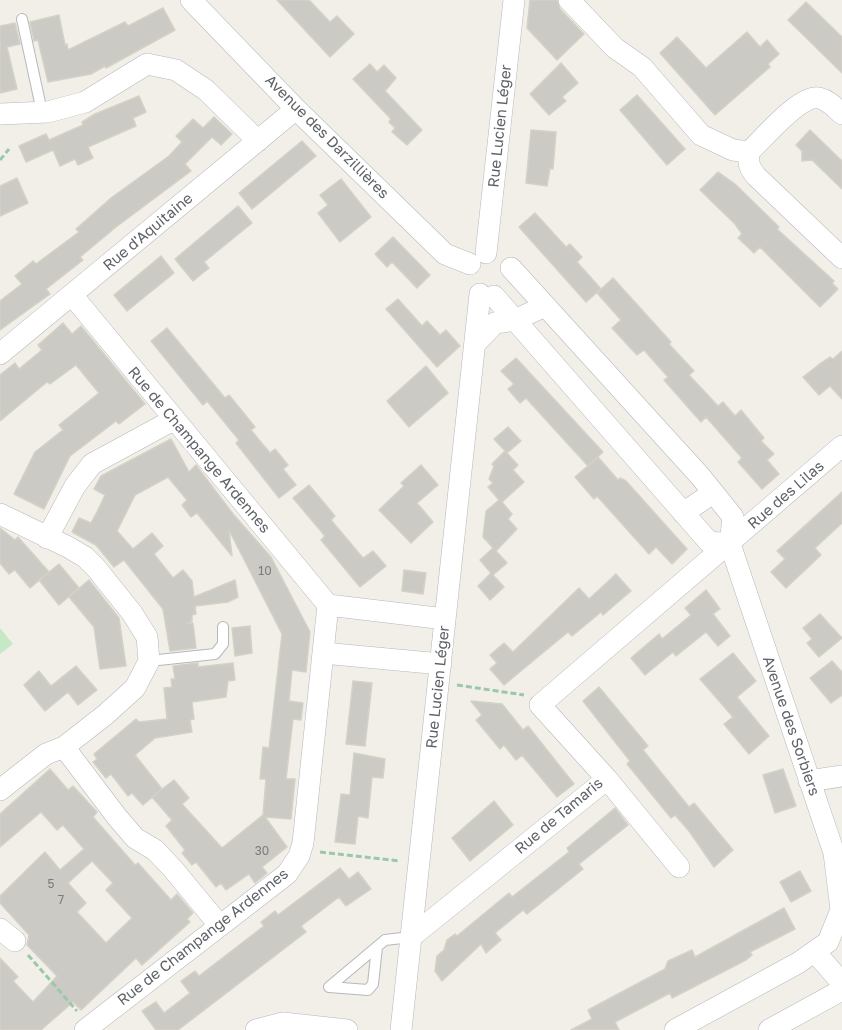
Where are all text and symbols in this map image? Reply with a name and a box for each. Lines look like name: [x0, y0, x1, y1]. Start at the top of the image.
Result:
street label: Rue Lucien Léger: [485, 64, 515, 188]
street label: Avenue des Darzillières: [261, 71, 393, 203]
street label: Rue d'Aquitaine: [100, 189, 196, 275]
street label: Rue de Champange Ardennes: [124, 363, 274, 537]
street label: Rue des Lilas: [744, 457, 828, 533]
house number: 10: [258, 564, 272, 578]
street label: Rue Lucien Léger: [423, 625, 453, 749]
street label: Avenue des Sorbiers: [759, 654, 823, 798]
street label: Rue de Tamaris: [511, 774, 607, 858]
house number: 30: [255, 844, 269, 858]
street label: Rue de Champange Ardennes: [114, 865, 292, 1009]
house number: 5: [48, 877, 54, 891]
house number: 7: [58, 893, 64, 907]

